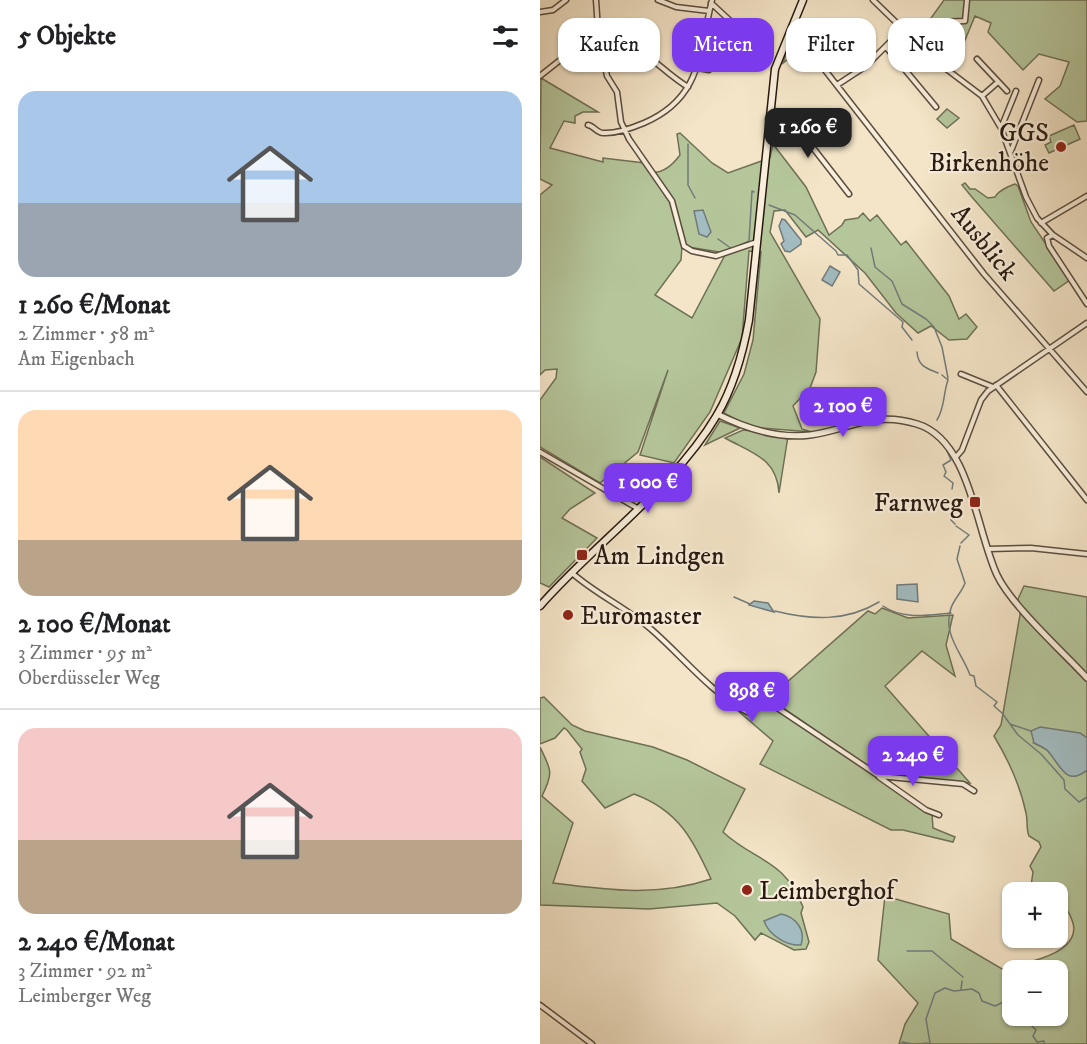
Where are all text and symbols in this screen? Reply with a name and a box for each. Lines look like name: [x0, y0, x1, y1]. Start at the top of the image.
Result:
chip: Kaufen: [558, 18, 660, 72]
chip: Mieten: [672, 18, 774, 72]
chip: Filter: [786, 18, 876, 72]
chip: Neu: [888, 18, 965, 72]
text: 5 Objekte: [18, 20, 116, 53]
icon: filters: [489, 20, 522, 53]
pin: 1 260 €: [753, 108, 863, 159]
text: 1 260 €: [779, 115, 837, 140]
place label: GGS Birkenhöhe: [929, 117, 1049, 180]
icon: home: [216, 130, 324, 238]
marker: GGS Birkenhöhe: [1054, 140, 1068, 154]
street label: Ausblick: [943, 198, 1025, 288]
text: 1 260 €/Monat: [18, 289, 170, 322]
text: 2 Zimmer · 58 m²: [18, 322, 154, 347]
text: Am Eigenbach: [18, 347, 135, 372]
pin: 2 100 €: [788, 387, 898, 438]
text: 2 100 €: [814, 394, 872, 419]
icon: home: [216, 449, 324, 557]
pin: 1 000 €: [593, 463, 703, 514]
text: 1 000 €: [618, 470, 678, 495]
place label: Farnweg: [874, 487, 963, 520]
marker: Farnweg: [968, 495, 982, 509]
place label: Am Lindgen: [594, 540, 725, 573]
marker: Am Lindgen: [575, 548, 589, 562]
place label: Euromaster: [580, 600, 702, 633]
text: 2 100 €/Monat: [18, 608, 171, 641]
marker: Euromaster: [561, 608, 575, 622]
text: 3 Zimmer · 95 m²: [18, 641, 152, 666]
text: Oberdüsseler Weg: [18, 666, 160, 691]
pin: 898 €: [710, 672, 794, 723]
text: 898 €: [729, 679, 775, 704]
pin: 2 240 €: [858, 736, 968, 787]
text: 2 240 €: [882, 743, 944, 768]
icon: home: [216, 767, 324, 875]
place label: Leimberghof: [759, 875, 898, 908]
map controls: [1002, 882, 1068, 1026]
button: +: [1002, 882, 1068, 948]
marker: Leimberghof: [740, 883, 754, 897]
text: 2 240 €/Monat: [18, 926, 175, 959]
text: 3 Zimmer · 92 m²: [18, 959, 152, 984]
button: −: [1002, 960, 1068, 1026]
text: Leimberger Weg: [18, 984, 151, 1009]

